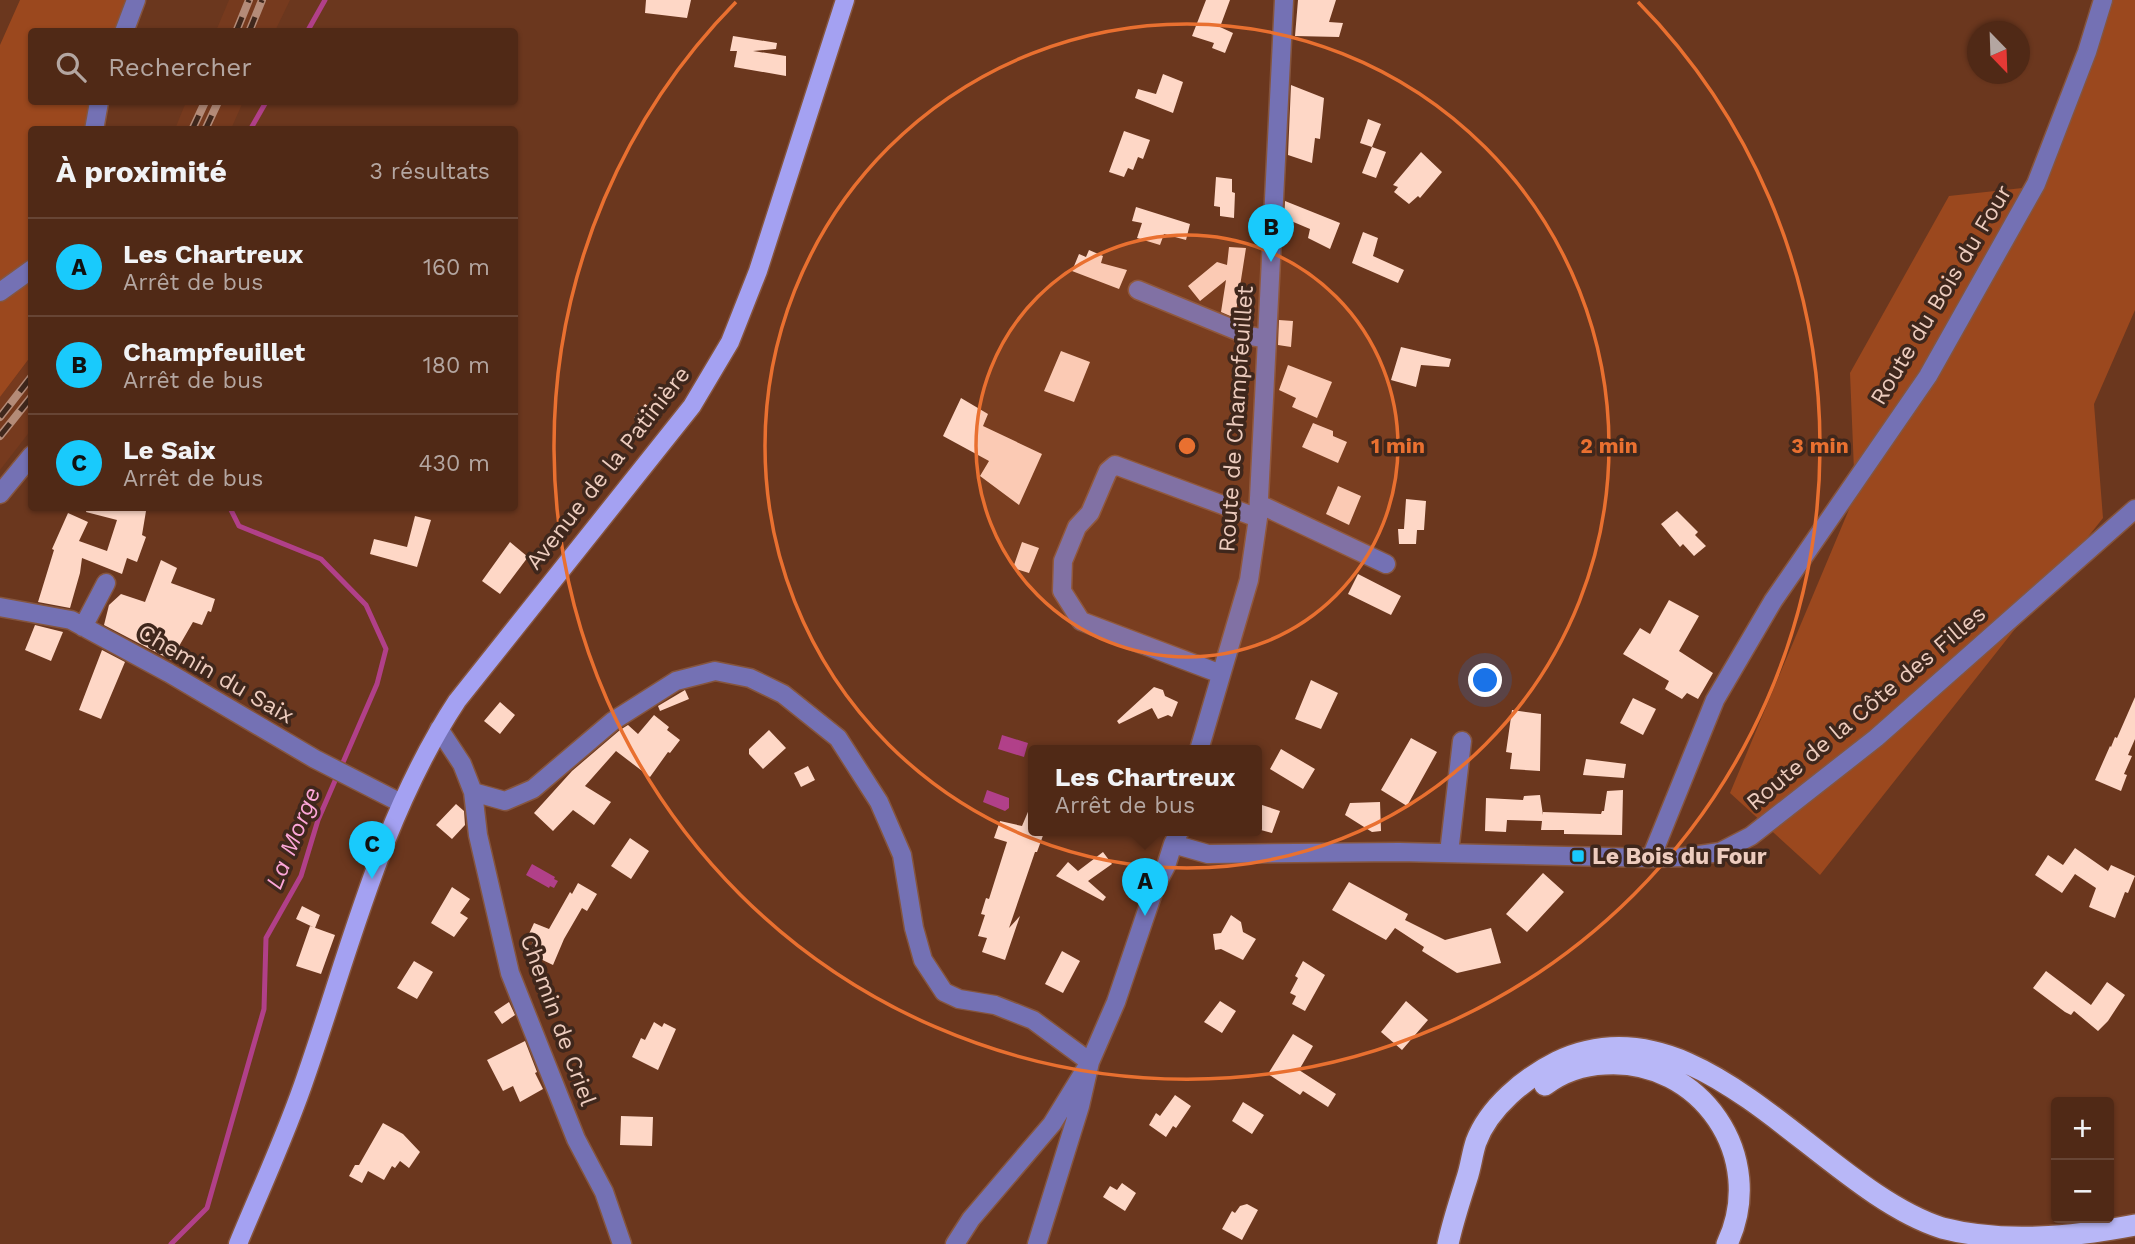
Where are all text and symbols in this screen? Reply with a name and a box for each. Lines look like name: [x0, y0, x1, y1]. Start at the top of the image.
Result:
north arrow: [1967, 21, 2030, 84]
search box: [28, 28, 518, 105]
icon: search: [52, 48, 90, 86]
text: Rechercher: [108, 52, 252, 82]
text: À proximité: [56, 154, 227, 189]
text: 3 résultats: [370, 158, 490, 185]
street label: Route du Bois du Four: [1865, 180, 2017, 410]
pin: B: [1248, 204, 1294, 262]
text: Les Chartreux: [123, 239, 303, 269]
text: A: [71, 254, 87, 281]
text: 160 m: [423, 254, 490, 281]
text: Arrêt de bus: [123, 269, 263, 296]
street label: Route de Champfeuillet: [1213, 284, 1259, 553]
text: Champfeuillet: [123, 337, 305, 367]
text: B: [71, 352, 87, 379]
text: 180 m: [423, 352, 490, 379]
street label: Avenue de la Patinière: [520, 361, 696, 575]
text: Arrêt de bus: [123, 367, 263, 394]
text: 1 min: [1371, 433, 1425, 458]
text: 2 min: [1580, 433, 1638, 458]
text: 3 min: [1791, 433, 1849, 458]
centre of rings: [1175, 434, 1199, 458]
text: Le Saix: [123, 435, 216, 465]
text: C: [71, 450, 87, 477]
text: 430 m: [418, 450, 490, 477]
text: Arrêt de bus: [123, 465, 263, 492]
street label: Route de la Côte des Filles: [1741, 600, 1991, 816]
street label: Chemin du Saix: [133, 618, 299, 730]
your location: [1468, 663, 1502, 697]
popup: [1028, 745, 1262, 836]
text: Les Chartreux: [1055, 762, 1235, 792]
water label: La Morge: [260, 783, 326, 893]
text: Arrêt de bus: [1055, 792, 1195, 819]
pin: C: [349, 821, 395, 879]
place label: Le Bois du Four: [1592, 843, 1767, 870]
marker: Le Bois du Four: [1570, 848, 1586, 864]
pin: A: [1122, 858, 1168, 916]
street label: Chemin de Criel: [514, 931, 602, 1109]
map controls: [2051, 1097, 2114, 1223]
button: +: [2051, 1097, 2114, 1160]
button: −: [2051, 1160, 2114, 1223]

